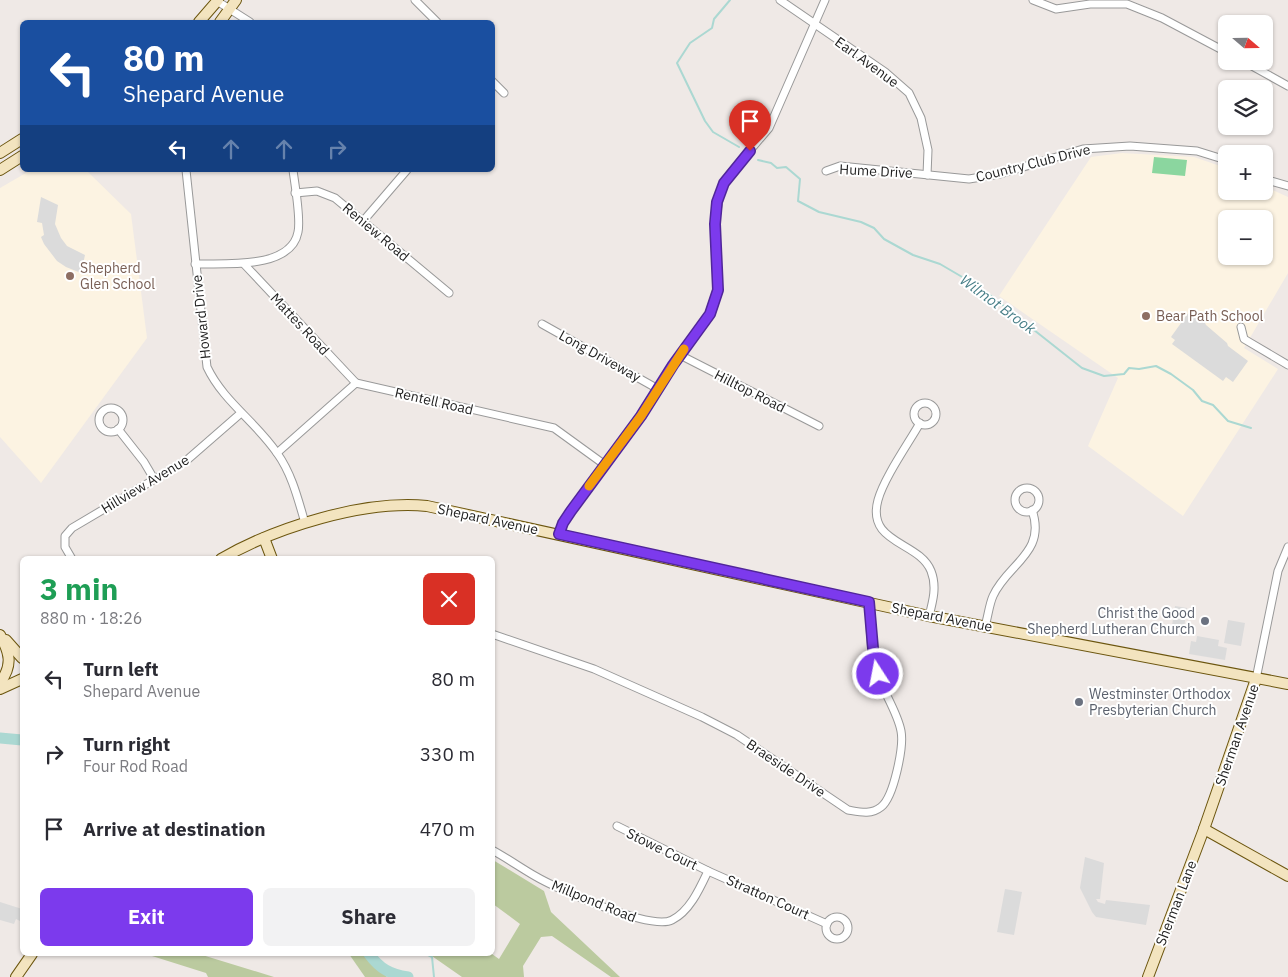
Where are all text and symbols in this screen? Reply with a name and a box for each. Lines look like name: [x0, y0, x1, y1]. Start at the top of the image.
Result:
north arrow: [1218, 15, 1272, 70]
map controls: [1218, 15, 1273, 265]
street label: Earl Avenue: [832, 33, 903, 91]
text: 80 m: [123, 35, 205, 81]
icon: left: [40, 40, 105, 105]
text: Shepard Avenue: [123, 79, 284, 108]
button: layers: [1218, 80, 1273, 135]
pin: [729, 100, 771, 151]
icon: arrive: [736, 107, 764, 135]
icon: left: [164, 135, 192, 163]
icon: ahead: [217, 135, 245, 163]
icon: ahead: [270, 135, 298, 163]
icon: right: [323, 135, 351, 163]
street label: Country Club Drive: [974, 140, 1092, 186]
button: +: [1218, 145, 1273, 200]
street label: Hume Drive: [839, 160, 914, 182]
street label: Reniew Road: [339, 199, 413, 265]
button: −: [1218, 210, 1273, 265]
place label: Shepherd Glen School: [80, 259, 155, 293]
marker: Shepherd Glen School: [64, 270, 76, 282]
water label: Wilmot Brook: [956, 270, 1040, 338]
street label: Howard Drive: [188, 274, 214, 360]
street label: Mattes Road: [267, 289, 333, 359]
place label: Bear Path School: [1156, 307, 1264, 325]
marker: Bear Path School: [1140, 310, 1152, 322]
street label: Long Driveway: [556, 326, 644, 386]
street label: Hilltop Road: [712, 365, 788, 417]
street label: Rentell Road: [393, 383, 475, 419]
street label: Hillview Avenue: [98, 450, 193, 517]
street label: Shepard Avenue: [436, 500, 540, 539]
text: 3 min: [40, 569, 118, 608]
button: close: [423, 573, 475, 625]
street label: Shepard Avenue: [890, 598, 994, 636]
place label: Christ the Good Shepherd Lutheran Church: [1027, 604, 1195, 638]
text: 880 m · 18:26: [40, 608, 142, 628]
marker: Christ the Good Shepherd Lutheran Church: [1199, 615, 1211, 627]
position arrow: [851, 647, 903, 699]
text: Turn left: [83, 657, 159, 681]
icon: left: [40, 665, 68, 693]
text: 80 m: [431, 667, 475, 691]
text: Shepard Avenue: [83, 681, 200, 701]
street label: Sherman Avenue: [1211, 681, 1263, 788]
place label: Westminster Orthodox Presbyterian Church: [1089, 685, 1231, 719]
marker: Westminster Orthodox Presbyterian Church: [1073, 696, 1085, 708]
text: Turn right: [83, 732, 170, 756]
street label: Braeside Drive: [743, 735, 829, 801]
icon: right: [40, 740, 68, 768]
text: 330 m: [420, 742, 475, 766]
text: Four Rod Road: [83, 756, 188, 776]
icon: arrive: [40, 815, 68, 843]
text: Arrive at destination: [83, 817, 266, 841]
text: 470 m: [420, 817, 475, 841]
street label: Stowe Court: [623, 824, 701, 874]
street label: Sherman Lane: [1151, 857, 1201, 948]
street label: Stratton Court: [724, 871, 812, 923]
street label: Millpond Road: [549, 876, 639, 926]
button: Exit: [40, 888, 253, 946]
button: Share: [263, 888, 475, 946]

